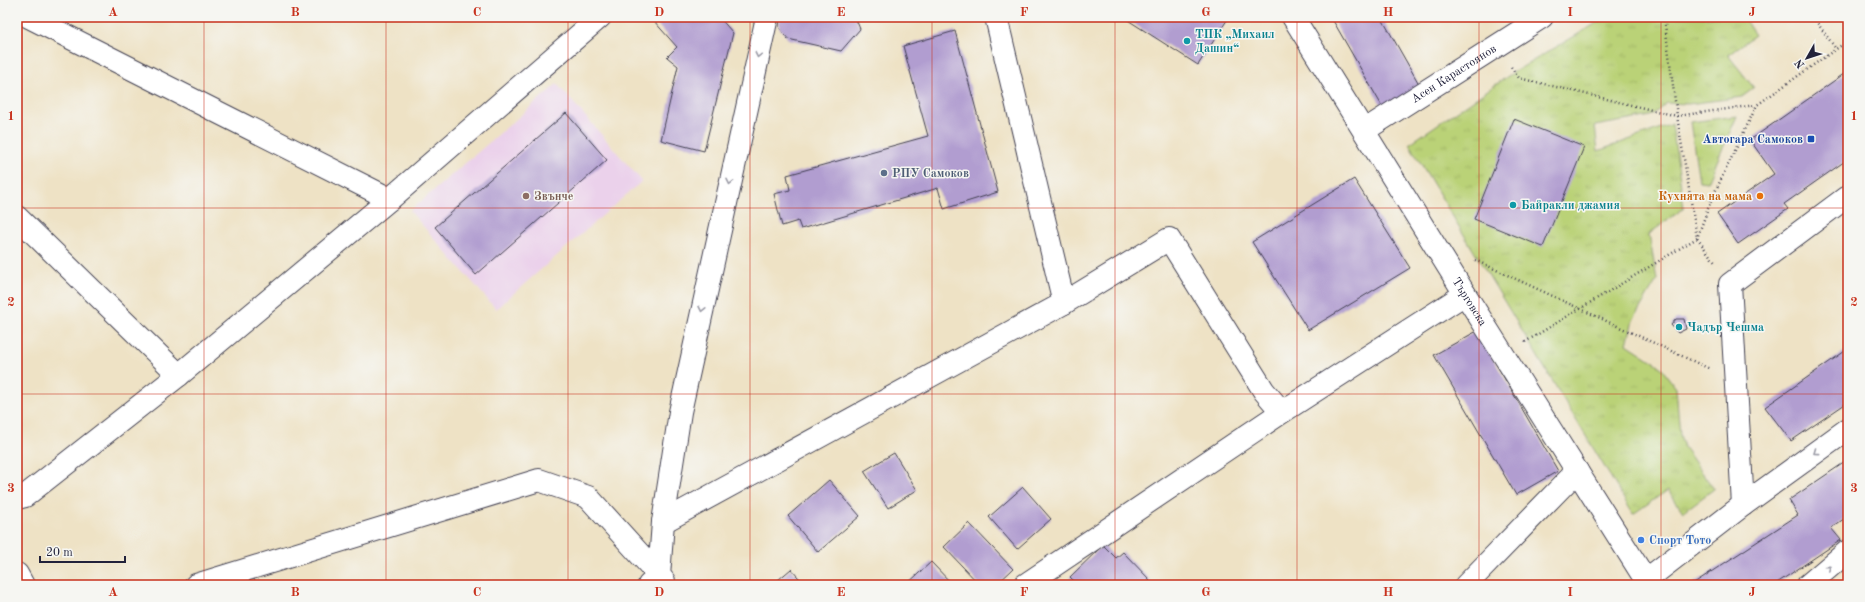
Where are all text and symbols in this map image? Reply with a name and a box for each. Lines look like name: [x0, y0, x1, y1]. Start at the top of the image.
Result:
text: A: [108, 6, 118, 19]
text: B: [290, 6, 300, 19]
text: C: [473, 6, 481, 19]
text: D: [654, 6, 664, 19]
text: E: [837, 6, 846, 19]
text: F: [1020, 6, 1029, 19]
text: G: [1201, 6, 1211, 19]
text: H: [1383, 6, 1394, 19]
text: I: [1567, 6, 1573, 19]
text: J: [1748, 6, 1756, 19]
place label: ТПК „Михаил Дашин“: [1195, 29, 1275, 55]
marker: ТПК „Михаил Дашин“: [1182, 36, 1192, 46]
north arrow: [1787, 38, 1827, 78]
street label: Асен Карастоянов: [1409, 43, 1499, 106]
one-way arrow: [755, 52, 763, 58]
text: N: [1793, 56, 1807, 70]
text: 1: [7, 110, 15, 123]
text: 1: [1850, 110, 1858, 123]
place label: Автогара Самоков: [1703, 134, 1803, 146]
marker: Автогара Самоков: [1806, 134, 1816, 144]
marker: РПУ Самоков: [879, 168, 889, 178]
place label: РПУ Самоков: [892, 168, 969, 180]
one-way arrow: [727, 179, 735, 185]
marker: Звънче: [521, 191, 531, 201]
place label: Звънче: [534, 191, 574, 203]
place label: Кухнята на мама: [1658, 191, 1752, 203]
marker: Кухнята на мама: [1755, 191, 1765, 201]
marker: Байракли джамия: [1508, 200, 1518, 210]
place label: Байракли джамия: [1521, 200, 1620, 212]
street label: Търговска: [1449, 276, 1489, 328]
text: 2: [7, 296, 15, 309]
text: 2: [1850, 296, 1858, 309]
one-way arrow: [699, 306, 707, 312]
marker: Чадър Чешма: [1674, 322, 1684, 332]
place label: Чадър Чешма: [1687, 322, 1764, 334]
one-way arrow: [1814, 447, 1821, 454]
text: 3: [7, 482, 15, 495]
text: 3: [1850, 482, 1858, 495]
marker: Спорт Тото: [1636, 535, 1646, 545]
place label: Спорт Тото: [1649, 535, 1711, 547]
scale bar: [40, 538, 125, 564]
text: 20 m: [46, 547, 73, 559]
one-way arrow: [1823, 566, 1831, 573]
text: A: [108, 586, 118, 599]
text: B: [290, 586, 300, 599]
text: C: [473, 586, 481, 599]
text: D: [654, 586, 664, 599]
text: E: [837, 586, 846, 599]
text: F: [1020, 586, 1029, 599]
text: G: [1201, 586, 1211, 599]
text: H: [1383, 586, 1394, 599]
text: I: [1567, 586, 1573, 599]
text: J: [1748, 586, 1756, 599]

